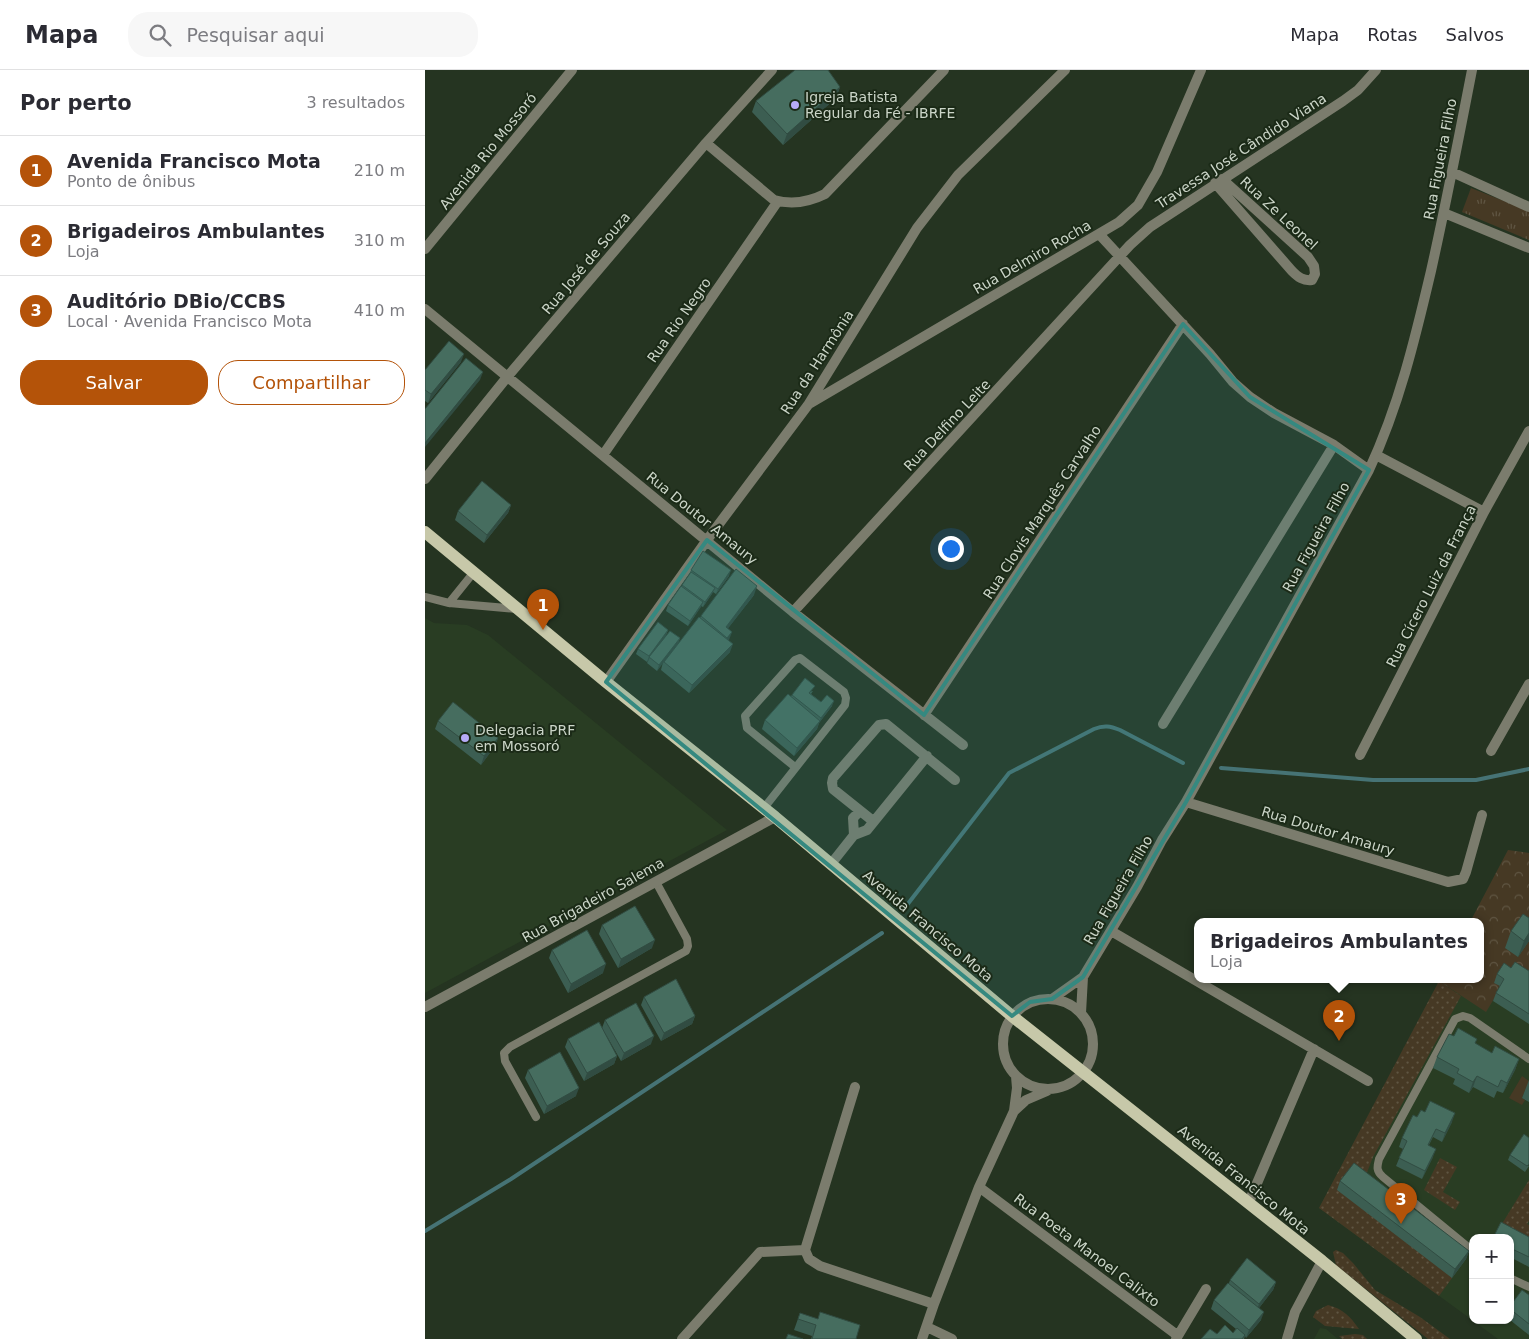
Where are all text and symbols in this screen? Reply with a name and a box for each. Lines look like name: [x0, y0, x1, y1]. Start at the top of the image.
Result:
search box: [128, 12, 478, 57]
text: Mapa: [25, 21, 98, 49]
icon: search: [146, 21, 174, 49]
text: Pesquisar aqui: [186, 24, 325, 46]
text: Mapa: [1290, 24, 1339, 45]
text: Rotas: [1367, 24, 1418, 45]
text: Salvos: [1446, 24, 1504, 45]
place label: Igreja Batista Regular da Fé - IBRFE: [805, 89, 955, 121]
street label: Avenida Rio Mossoró: [436, 90, 540, 212]
street label: Travessa José Cândido Viana: [1152, 90, 1329, 213]
text: Por perto: [20, 91, 132, 115]
text: 3 resultados: [306, 93, 405, 112]
street label: Rua Figueira Filho: [1420, 97, 1460, 221]
marker: Igreja Batista Regular da Fé - IBRFE: [789, 99, 801, 111]
text: Avenida Francisco Mota: [67, 150, 321, 172]
text: 1: [30, 161, 42, 180]
text: 210 m: [354, 161, 405, 180]
text: Ponto de ônibus: [67, 172, 195, 191]
street label: Rua Ze Leonel: [1237, 173, 1321, 253]
street label: Rua José de Souza: [539, 209, 633, 317]
street label: Rua Delmiro Rocha: [970, 217, 1094, 297]
text: Brigadeiros Ambulantes: [67, 220, 325, 242]
text: 2: [30, 231, 42, 250]
text: 310 m: [354, 231, 405, 250]
text: Loja: [67, 242, 100, 261]
street label: Rua Rio Negro: [644, 275, 714, 365]
text: Auditório DBio/CCBS: [67, 290, 286, 312]
text: 3: [30, 301, 42, 320]
text: 410 m: [354, 301, 405, 320]
street label: Rua da Harmônia: [777, 307, 857, 417]
text: Local · Avenida Francisco Mota: [67, 312, 312, 331]
button: Salvar: [20, 360, 208, 405]
button: Compartilhar: [218, 360, 405, 405]
street label: Rua Delfino Leite: [901, 376, 993, 474]
street label: Rua Clovis Marquês Carvalho: [980, 422, 1104, 602]
street label: Rua Doutor Amaury: [643, 468, 761, 568]
street label: Rua Figueira Filho: [1279, 479, 1353, 595]
street label: Rua Cícero Luiz da França: [1383, 502, 1479, 670]
your location: [938, 536, 964, 562]
pin: 1: [527, 589, 559, 630]
place label: Delegacia PRF em Mossoró: [475, 722, 575, 754]
marker: Delegacia PRF em Mossoró: [459, 732, 471, 744]
street label: Rua Doutor Amaury: [1260, 803, 1396, 859]
street label: Rua Figueira Filho: [1080, 833, 1156, 947]
street label: Rua Brigadeiro Salema: [519, 854, 667, 946]
street label: Avenida Francisco Mota: [860, 867, 996, 985]
popup: [1194, 918, 1484, 983]
text: Brigadeiros Ambulantes: [1210, 930, 1468, 952]
text: Loja: [1210, 952, 1243, 971]
pin: 2: [1323, 1000, 1355, 1041]
street label: Avenida Francisco Mota: [1175, 1122, 1313, 1238]
pin: 3: [1385, 1183, 1417, 1224]
street label: Rua Poeta Manoel Calixto: [1011, 1190, 1163, 1310]
map controls: [1469, 1234, 1514, 1324]
button: +: [1469, 1234, 1514, 1279]
button: −: [1469, 1279, 1514, 1324]

